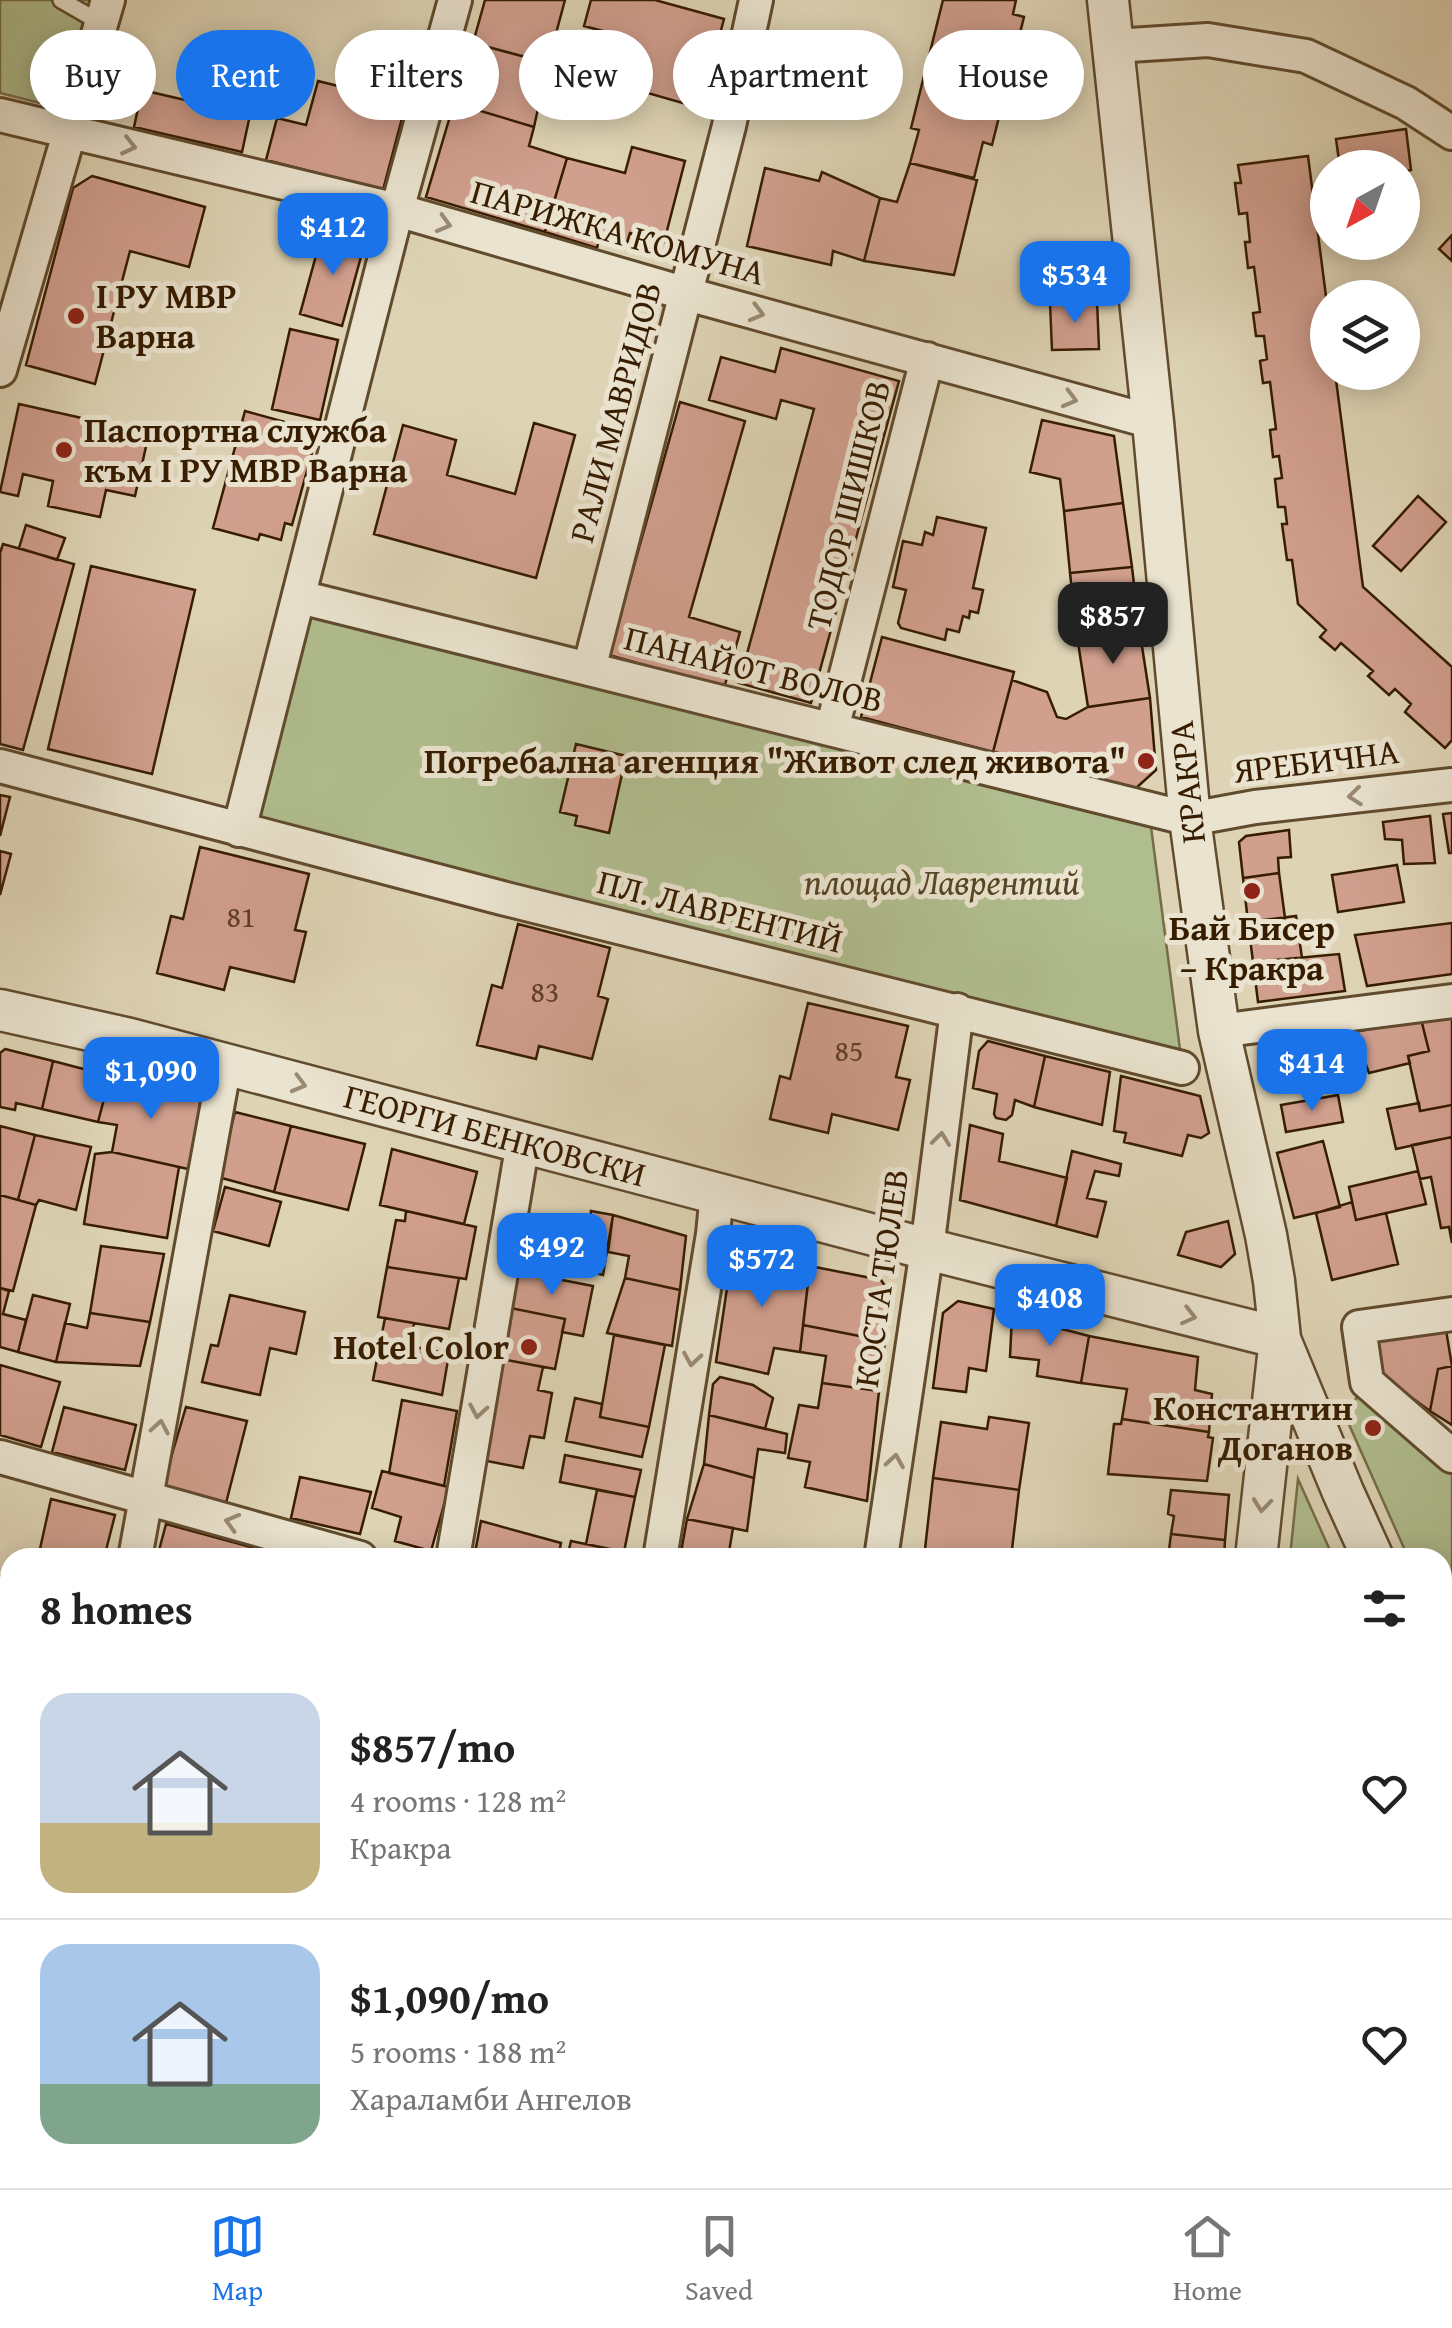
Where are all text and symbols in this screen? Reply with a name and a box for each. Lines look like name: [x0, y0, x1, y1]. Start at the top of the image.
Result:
chip: Buy: [30, 30, 156, 120]
chip: Rent: [176, 30, 315, 120]
chip: Filters: [335, 30, 499, 120]
chip: New: [519, 30, 653, 120]
chip: Apartment: [673, 30, 903, 120]
chip: House: [923, 30, 1084, 120]
one-way arrow: [120, 134, 137, 155]
north arrow: [1310, 150, 1420, 260]
map controls: [1310, 150, 1420, 390]
street label: ПАРИЖКА КОМУНА: [465, 165, 771, 298]
pin: $412: [274, 193, 392, 278]
text: $412: [300, 202, 366, 249]
one-way arrow: [435, 212, 452, 233]
pin: $534: [1016, 241, 1134, 326]
text: $534: [1042, 250, 1108, 297]
place label: I РУ МВР Варна: [96, 270, 237, 361]
street label: РАЛИ МАВРИДОВ: [555, 276, 674, 548]
button: layers: [1310, 280, 1420, 390]
one-way arrow: [748, 301, 765, 322]
marker: I РУ МВР Варна: [65, 305, 87, 327]
street label: ТОДОР ШИШКОВ: [792, 375, 903, 635]
one-way arrow: [1061, 387, 1078, 408]
place label: Паспортна служба към I РУ МВР Варна: [84, 404, 408, 495]
marker: Паспортна служба към I РУ МВР Варна: [53, 439, 75, 461]
pin: $857: [1054, 582, 1172, 667]
text: $857: [1080, 591, 1146, 638]
street label: ПАНАЙОТ ВОЛОВ: [619, 612, 889, 725]
street label: КРАКРА: [1155, 718, 1218, 846]
street label: ЯРЕБИЧНА: [1229, 725, 1402, 796]
place label: Погребална агенция "Живот след живота": [424, 735, 1126, 786]
marker: Погребална агенция "Живот след живота": [1135, 750, 1157, 772]
one-way arrow: [1347, 785, 1363, 806]
street label: ПЛ. ЛАВРЕНТИЙ: [592, 855, 848, 966]
park label: площад Лаврентий: [804, 856, 1080, 907]
marker: Бай Бисер – Кракра: [1241, 880, 1263, 902]
house number: 81: [227, 894, 255, 938]
place label: Бай Бисер – Кракра: [1169, 902, 1335, 993]
house number: 83: [531, 969, 559, 1013]
house number: 85: [835, 1028, 863, 1072]
pin: $414: [1253, 1029, 1371, 1114]
pin: $1,090: [70, 1037, 232, 1122]
text: $414: [1279, 1038, 1345, 1085]
text: $1,090: [105, 1046, 197, 1093]
street label: ГЕОРГИ БЕНКОВСКИ: [339, 1070, 652, 1199]
one-way arrow: [289, 1072, 307, 1093]
one-way arrow: [930, 1131, 951, 1147]
street label: КОСТА ТЮЛЕВ: [840, 1166, 921, 1390]
pin: $492: [493, 1213, 611, 1298]
text: $492: [519, 1222, 585, 1269]
pin: $572: [703, 1225, 821, 1310]
text: $572: [729, 1234, 795, 1281]
pin: $408: [991, 1264, 1109, 1349]
text: $408: [1017, 1273, 1083, 1320]
one-way arrow: [1180, 1304, 1197, 1325]
place label: Hotel Color: [333, 1321, 509, 1372]
marker: Hotel Color: [518, 1336, 540, 1358]
one-way arrow: [683, 1350, 704, 1367]
place label: Константин Доганов: [1153, 1382, 1353, 1473]
one-way arrow: [468, 1403, 489, 1419]
marker: Константин Доганов: [1362, 1417, 1384, 1439]
one-way arrow: [148, 1419, 169, 1436]
one-way arrow: [884, 1453, 905, 1469]
one-way arrow: [1251, 1497, 1273, 1513]
one-way arrow: [224, 1513, 241, 1534]
text: 8 homes: [40, 1578, 193, 1639]
icon: filters: [1357, 1581, 1412, 1636]
text: $857/mo: [350, 1716, 515, 1777]
icon: home: [120, 1733, 240, 1853]
icon: heart: [1357, 1766, 1412, 1821]
text: 4 rooms · 128 m²: [350, 1777, 566, 1824]
text: Кракра: [350, 1824, 451, 1871]
text: $1,090/mo: [350, 1967, 549, 2028]
icon: home: [120, 1984, 240, 2104]
icon: heart: [1357, 2017, 1412, 2072]
text: 5 rooms · 188 m²: [350, 2028, 566, 2075]
text: Хараламби Ангелов: [350, 2075, 632, 2122]
tab: Map: [210, 2209, 265, 2310]
tab: Saved: [685, 2209, 753, 2310]
tab: Home: [1173, 2209, 1242, 2310]

